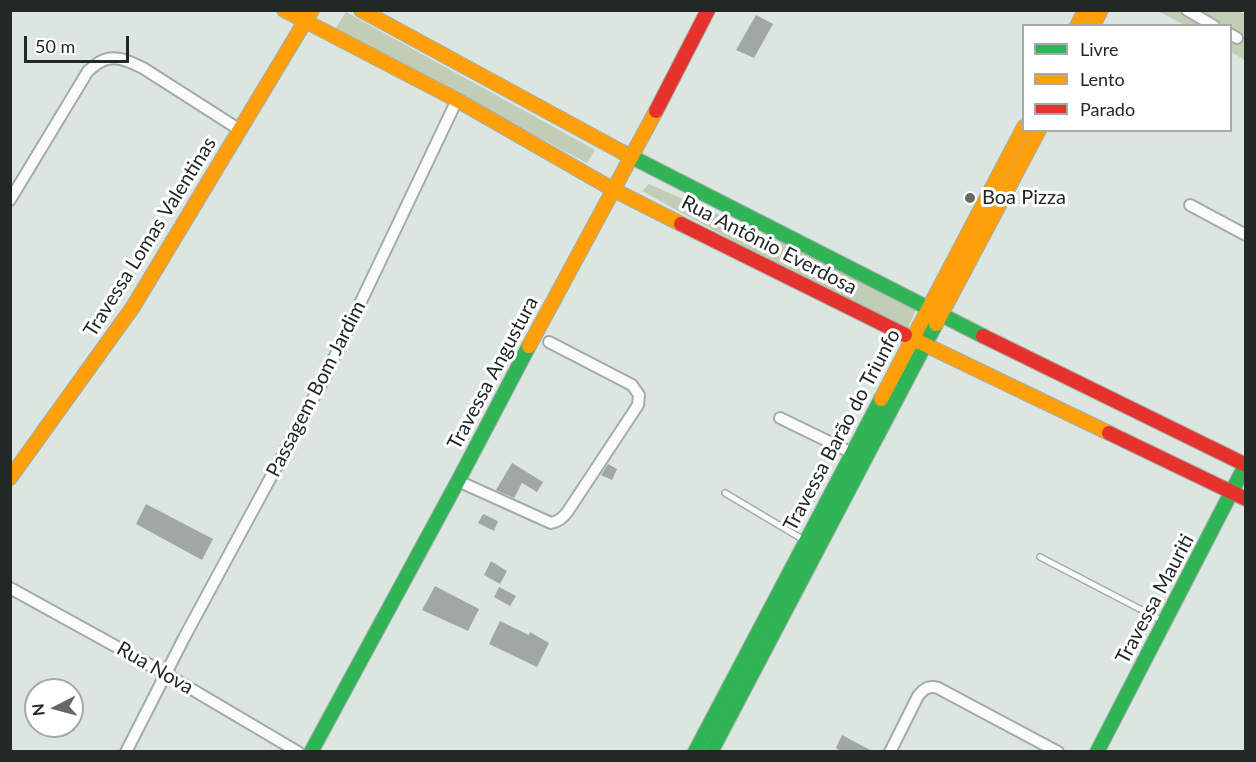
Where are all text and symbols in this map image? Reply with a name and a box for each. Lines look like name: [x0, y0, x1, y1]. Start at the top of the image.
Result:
scale bar: [27, 24, 132, 62]
legend: [1022, 24, 1232, 132]
text: 50 m: [35, 35, 75, 57]
text: Livre: [1080, 38, 1119, 60]
text: Lento: [1080, 68, 1125, 90]
text: Parado: [1080, 98, 1135, 120]
street label: Travessa Lomas Valentinas: [79, 133, 221, 341]
place label: Boa Pizza: [982, 186, 1066, 210]
street label: Rua Antônio Everdosa: [677, 190, 861, 300]
marker: Boa Pizza: [963, 191, 977, 205]
street label: Travessa Angustura: [443, 292, 543, 454]
street label: Passagem Bom Jardim: [261, 297, 371, 481]
street label: Travessa Barão do Triunfo: [779, 325, 905, 535]
street label: Travessa Mauriti: [1111, 530, 1199, 668]
street label: Rua Nova: [112, 637, 198, 699]
north arrow: [24, 678, 84, 738]
text: N: [27, 703, 48, 717]

